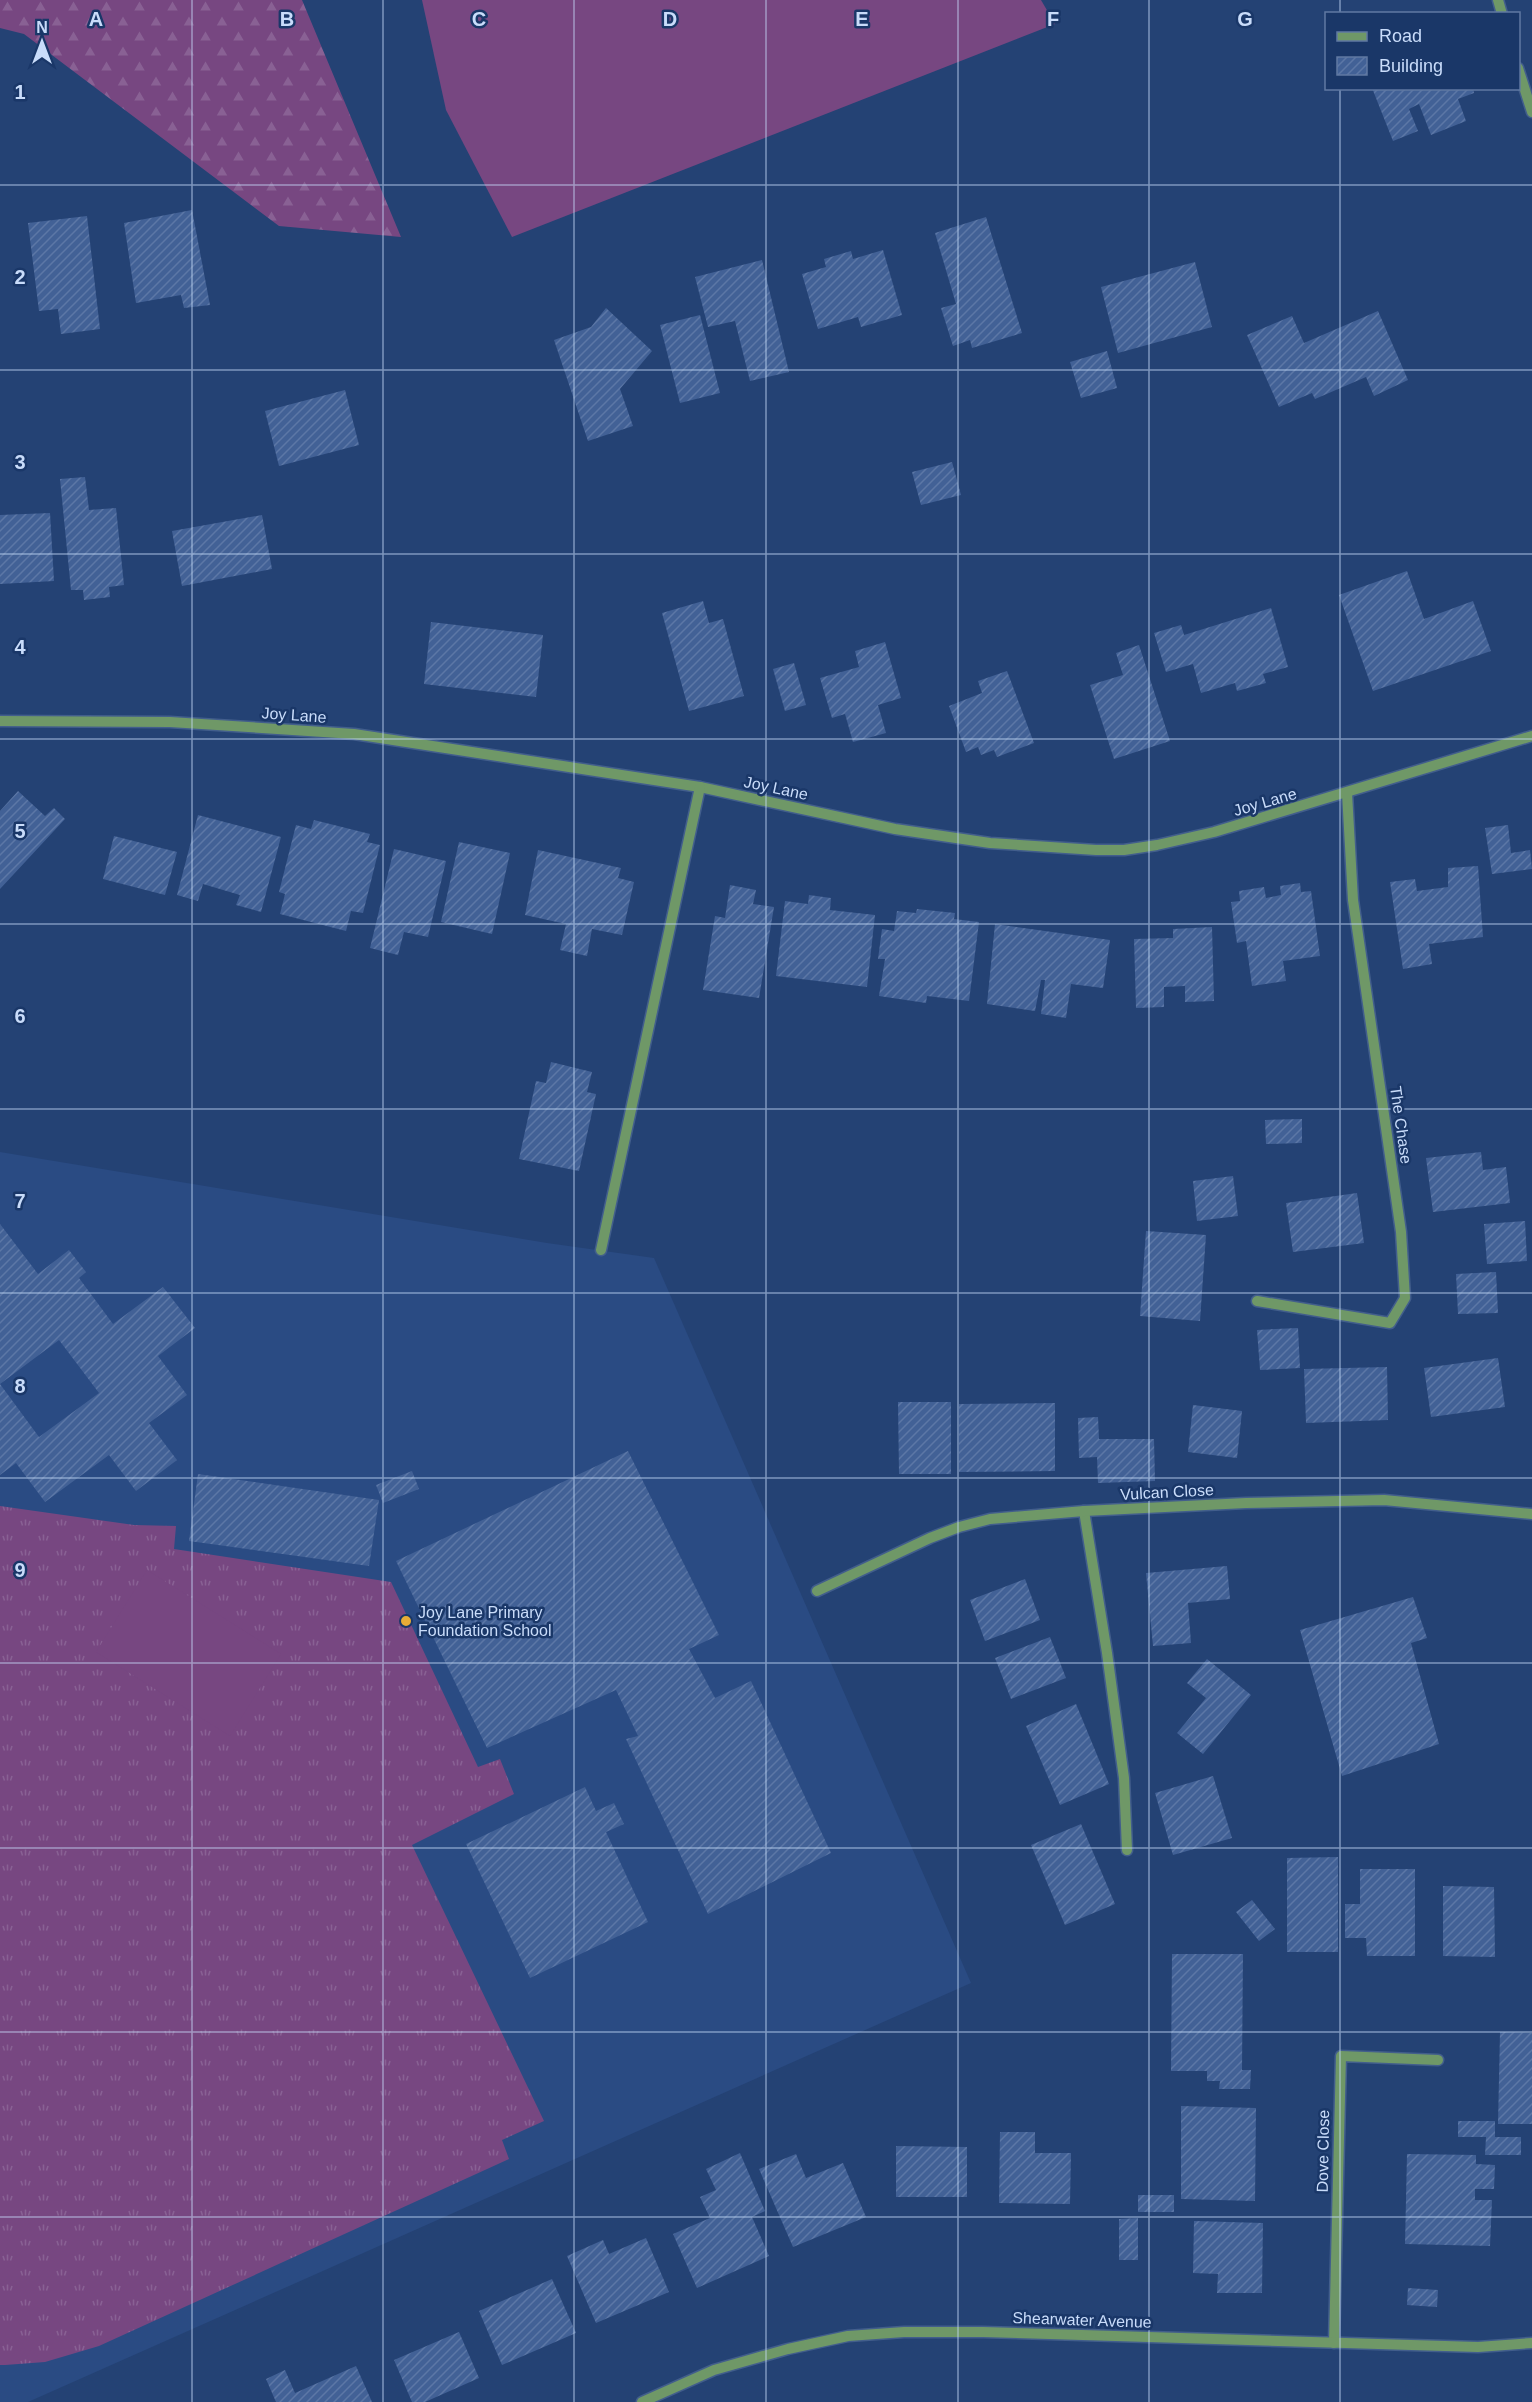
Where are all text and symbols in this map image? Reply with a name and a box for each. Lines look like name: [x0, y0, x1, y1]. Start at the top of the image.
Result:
text: A: [89, 8, 103, 30]
text: B: [280, 8, 294, 30]
text: C: [472, 8, 486, 30]
text: D: [663, 8, 677, 30]
text: E: [855, 8, 869, 30]
text: F: [1047, 8, 1059, 30]
text: G: [1237, 8, 1253, 30]
north arrow: [12, 12, 72, 72]
legend: [1325, 12, 1520, 90]
text: N: [36, 19, 48, 36]
text: Road: [1379, 26, 1422, 46]
text: Building: [1379, 56, 1443, 76]
text: 1: [14, 81, 26, 103]
text: 2: [14, 266, 26, 288]
text: 3: [14, 451, 26, 473]
text: 4: [14, 636, 26, 658]
street label: Joy Lane: [261, 704, 327, 726]
street label: Joy Lane: [742, 773, 810, 803]
street label: Joy Lane: [1231, 785, 1299, 819]
text: 5: [14, 820, 26, 842]
text: 6: [14, 1005, 26, 1027]
street label: The Chase: [1387, 1085, 1415, 1165]
text: 7: [14, 1190, 26, 1212]
text: 8: [14, 1375, 26, 1397]
street label: Vulcan Close: [1120, 1481, 1214, 1503]
text: 9: [14, 1559, 26, 1581]
place label: Joy Lane Primary Foundation School: [418, 1604, 551, 1639]
marker: Joy Lane Primary Foundation School: [399, 1614, 413, 1628]
street label: Dove Close: [1314, 2109, 1332, 2192]
street label: Shearwater Avenue: [1012, 2309, 1152, 2331]

